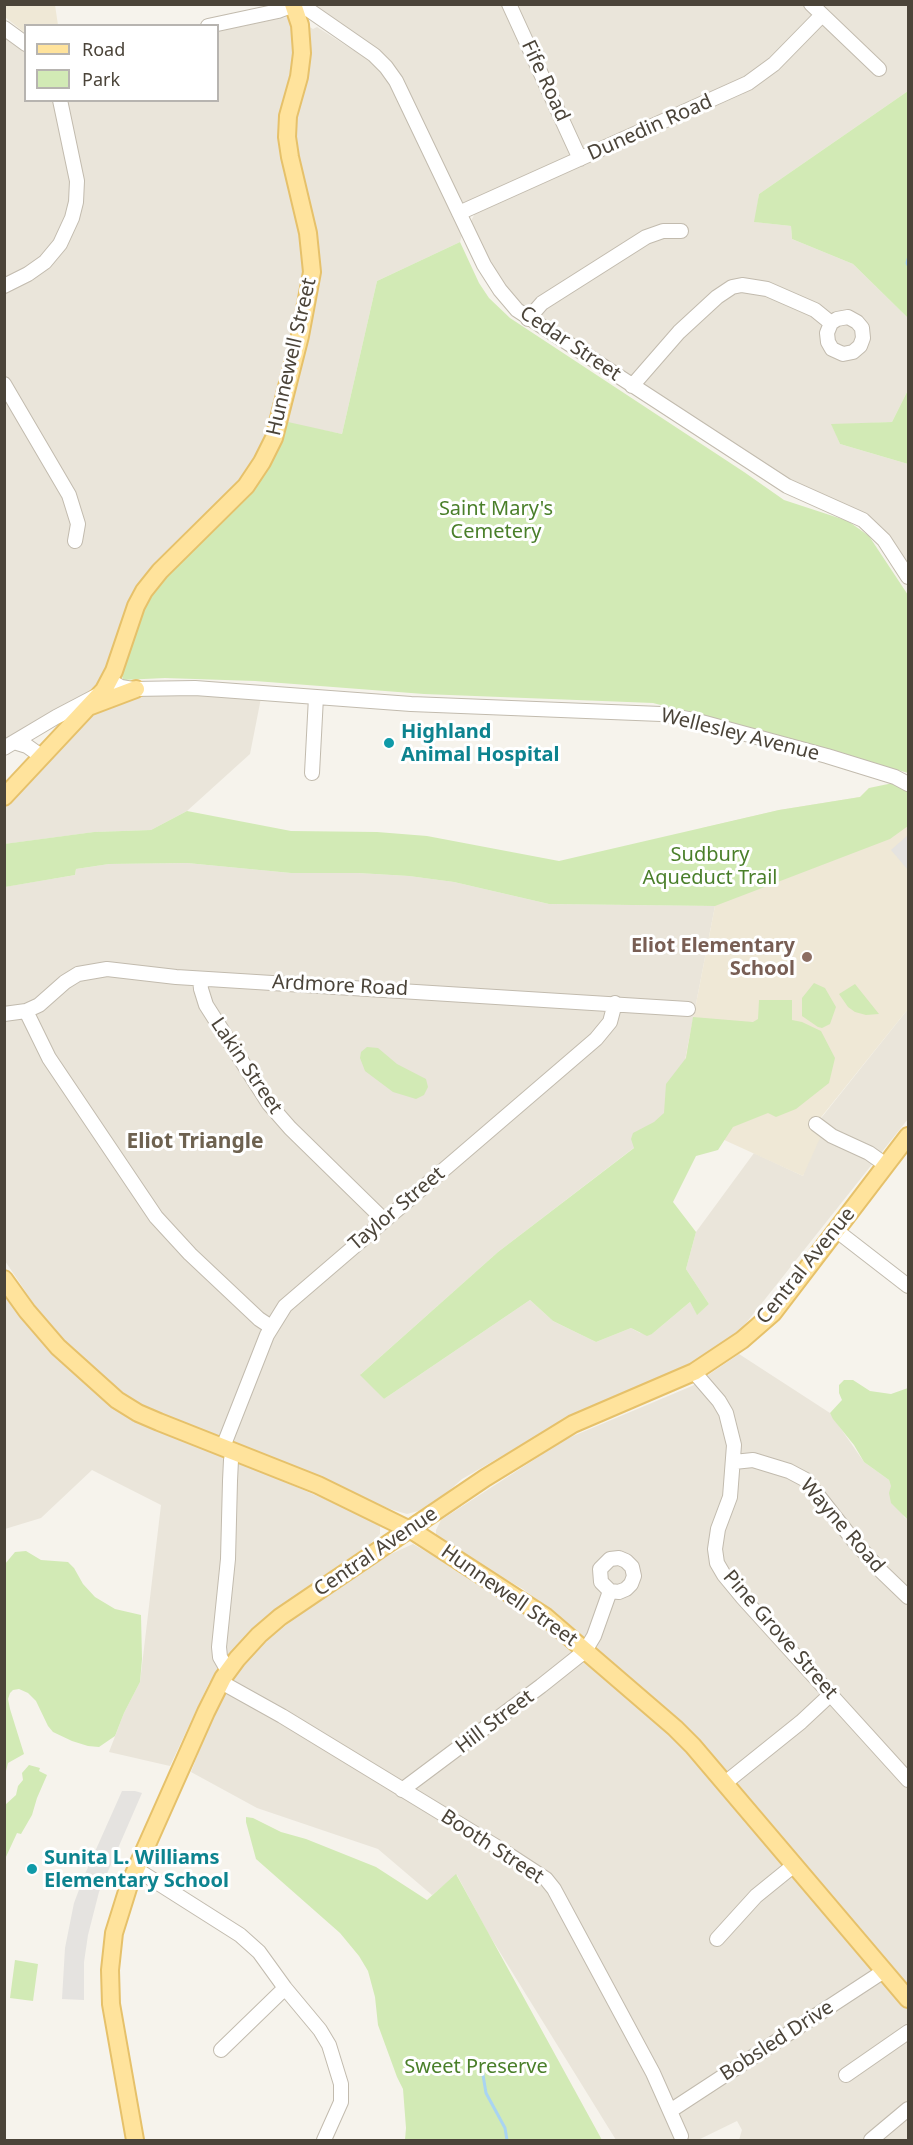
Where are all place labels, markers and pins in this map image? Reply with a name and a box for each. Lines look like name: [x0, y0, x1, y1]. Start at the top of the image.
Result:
place label: Highland Animal Hospital: [401, 720, 560, 767]
marker: Highland Animal Hospital: [382, 736, 396, 750]
place label: Eliot Elementary School: [631, 934, 795, 981]
marker: Eliot Elementary School: [800, 950, 814, 964]
place label: Sunita L. Williams Elementary School: [44, 1846, 229, 1893]
marker: Sunita L. Williams Elementary School: [25, 1862, 39, 1876]

